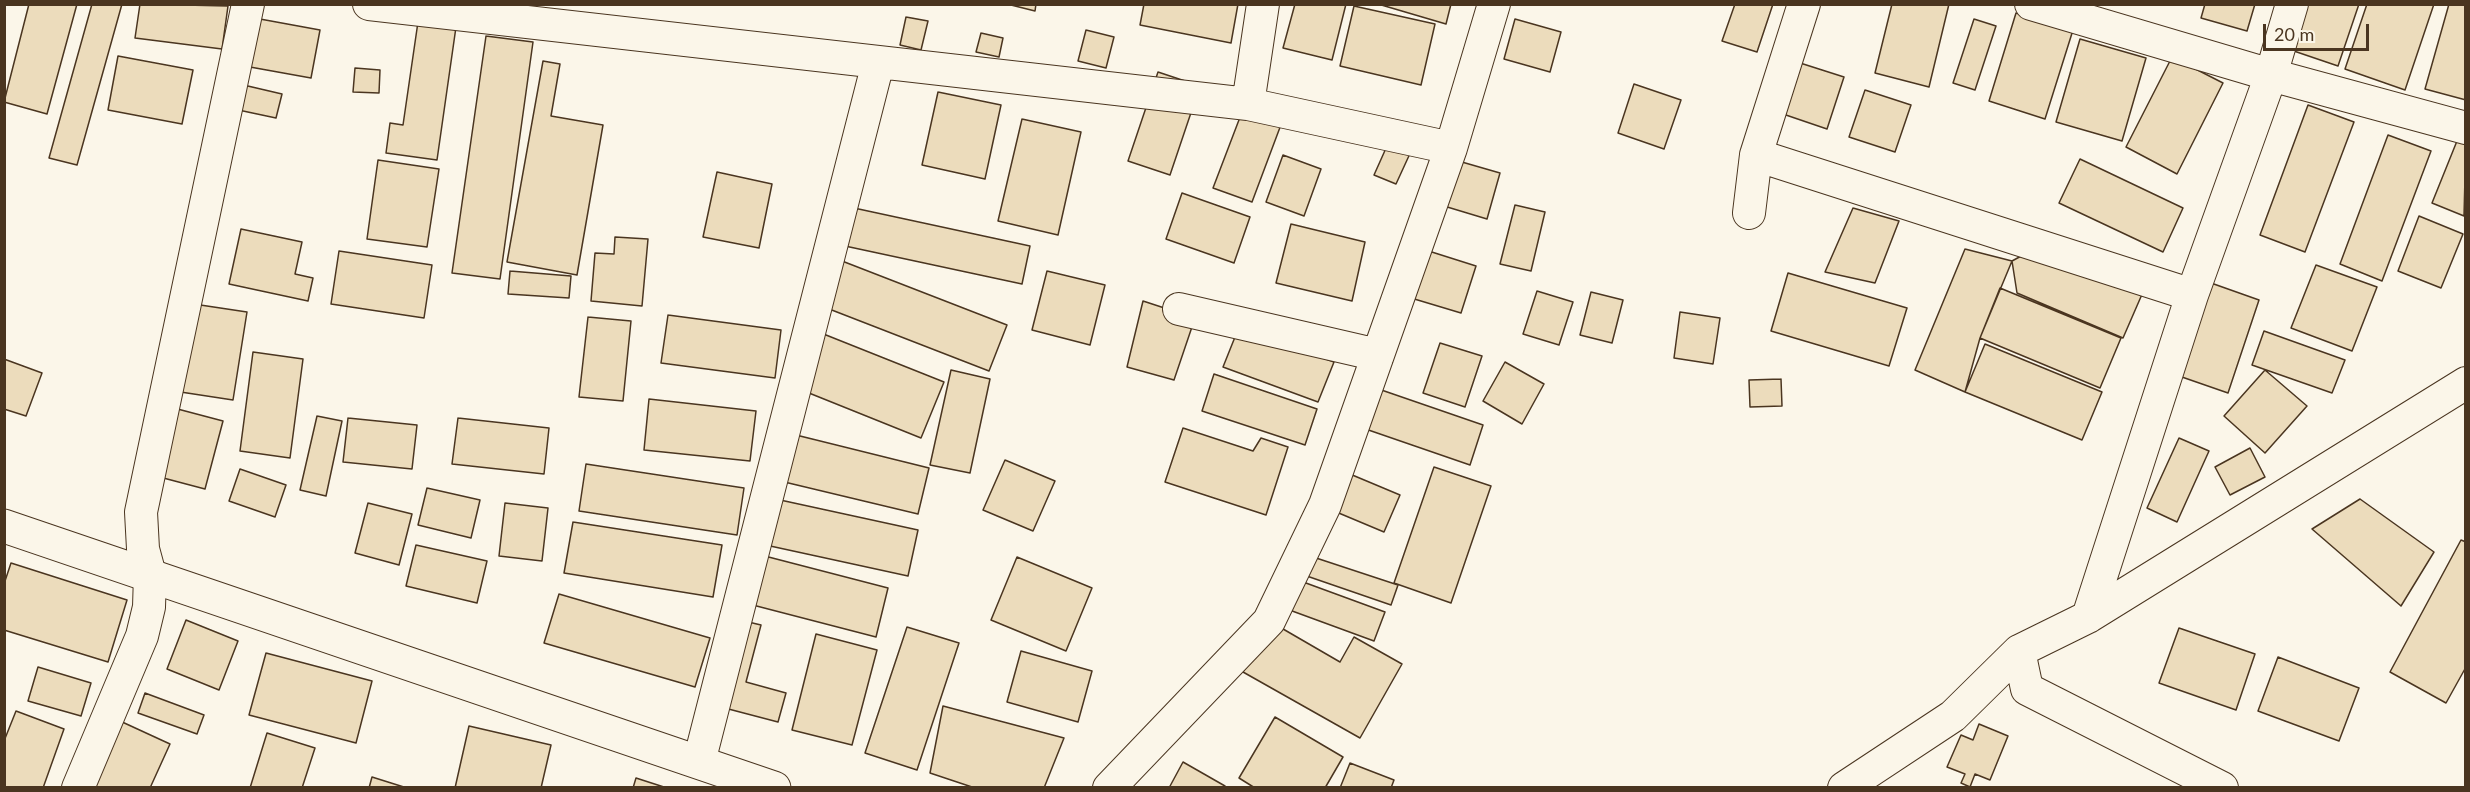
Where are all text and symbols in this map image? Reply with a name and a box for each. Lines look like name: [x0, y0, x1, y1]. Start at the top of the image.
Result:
scale bar: [2266, 12, 2372, 50]
text: 20 m: [2274, 23, 2314, 45]

